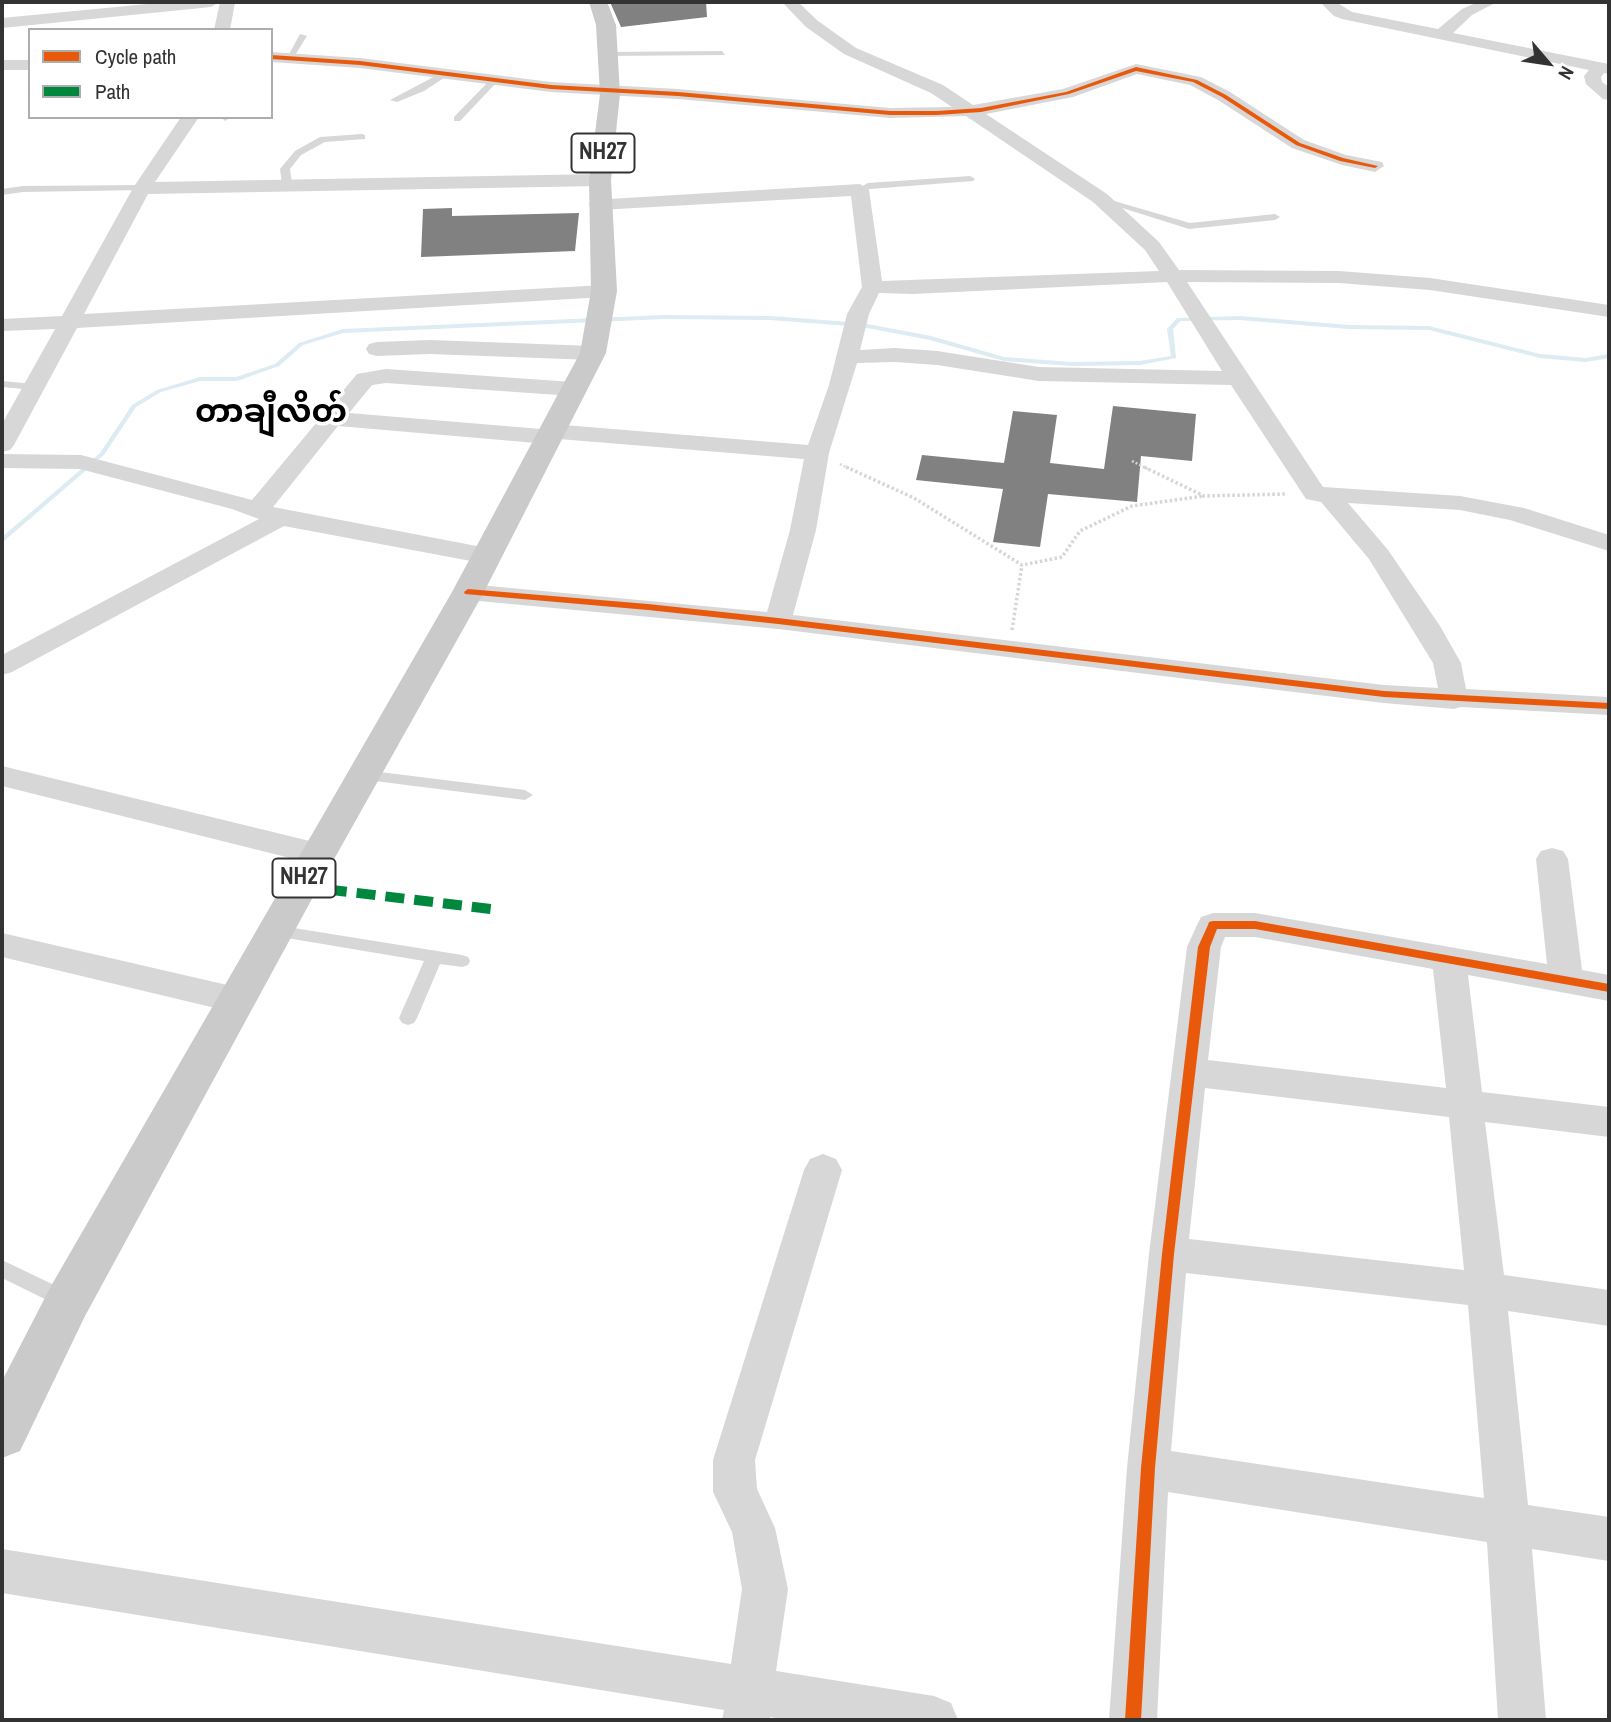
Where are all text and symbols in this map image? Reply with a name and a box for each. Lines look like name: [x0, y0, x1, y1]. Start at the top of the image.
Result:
legend: [28, 28, 273, 119]
north arrow: [1513, 28, 1583, 98]
text: Cycle path: [95, 42, 176, 71]
text: N: [1552, 62, 1580, 84]
text: Path: [95, 77, 130, 106]
road number: NH27: [572, 134, 634, 172]
district label: တာချီလိတ်: [195, 394, 347, 432]
road number: NH27: [272, 858, 336, 898]

